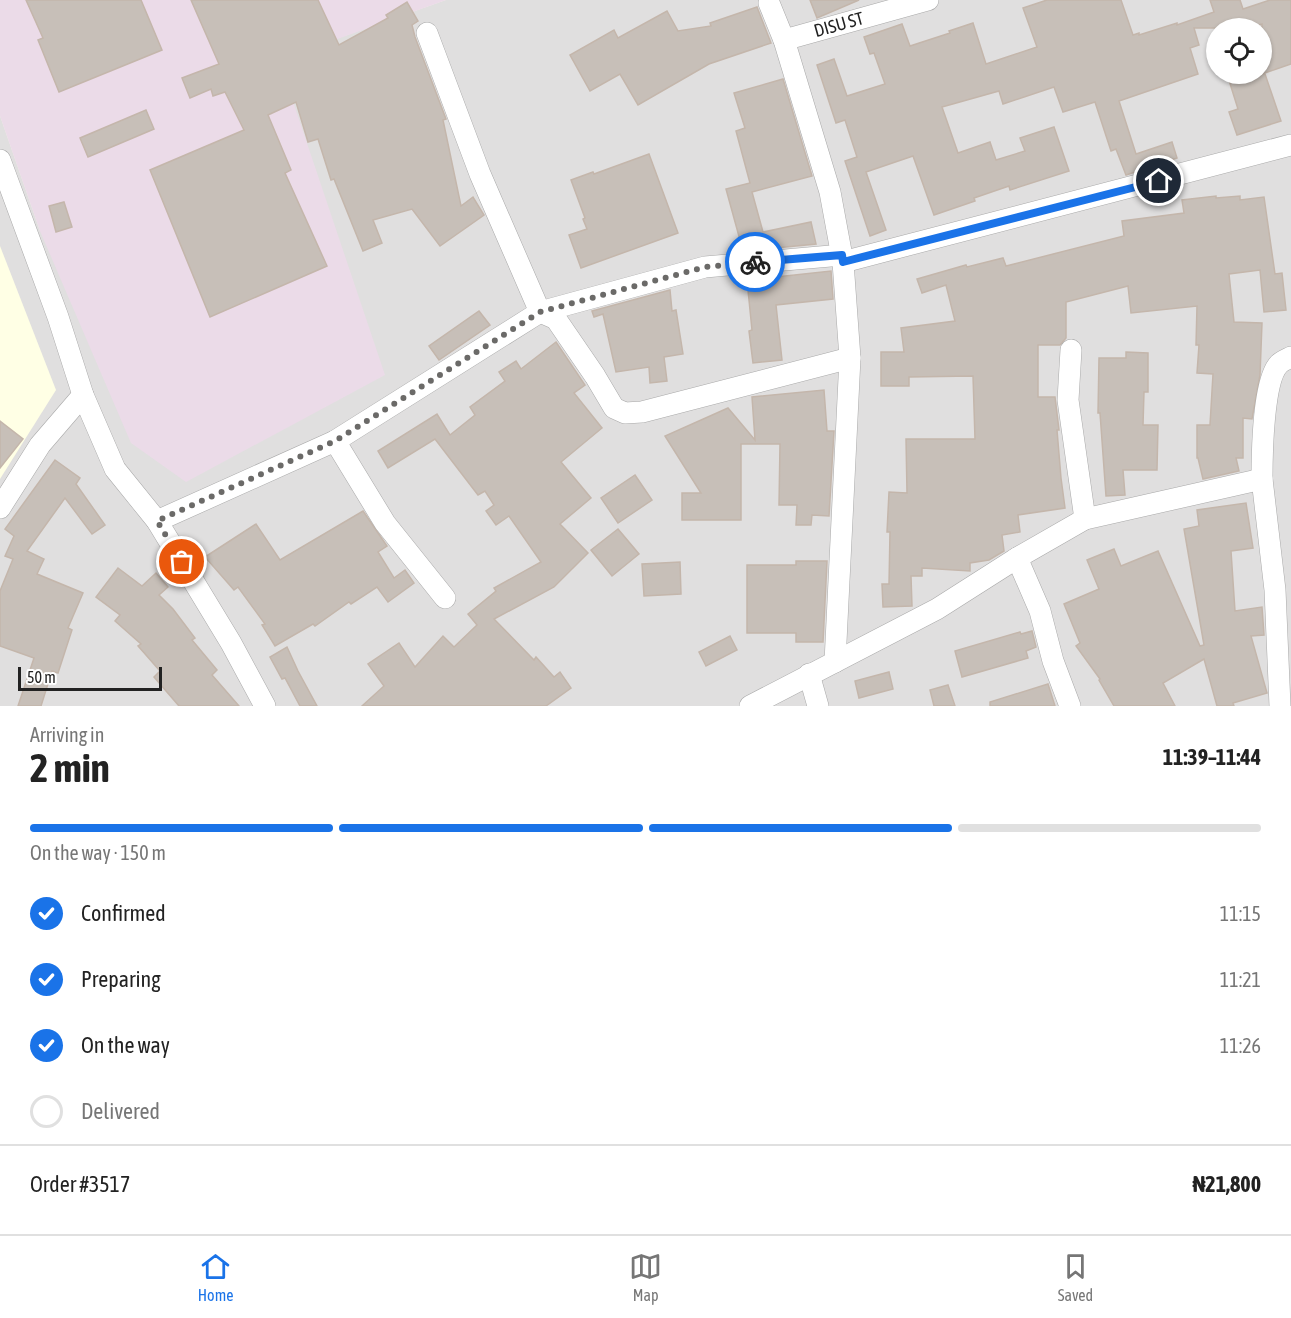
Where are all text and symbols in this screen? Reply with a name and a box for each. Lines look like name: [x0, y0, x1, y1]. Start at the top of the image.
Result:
street label: DISU ST: [811, 7, 866, 41]
map controls: [1206, 18, 1272, 84]
button: locate: [1206, 18, 1272, 84]
pin: [1133, 155, 1184, 206]
icon: home: [1142, 164, 1175, 197]
courier: [725, 232, 785, 292]
icon: bike: [739, 246, 772, 279]
pin: [156, 536, 207, 587]
icon: bag: [165, 545, 198, 578]
scale bar: [18, 664, 162, 692]
text: 50 m: [27, 668, 56, 686]
text: Arriving in: [30, 723, 104, 746]
text: 11:39–11:44: [1163, 744, 1261, 770]
text: 2 min: [30, 746, 110, 790]
text: On the way · 150 m: [30, 841, 166, 864]
icon: check: [30, 897, 63, 930]
text: Confirmed: [81, 900, 166, 926]
text: 11:15: [1220, 902, 1261, 925]
icon: check: [30, 963, 63, 996]
text: Preparing: [81, 966, 161, 992]
text: 11:21: [1220, 968, 1261, 991]
icon: check: [30, 1029, 63, 1062]
text: On the way: [81, 1032, 170, 1058]
text: 11:26: [1220, 1034, 1261, 1057]
text: Delivered: [81, 1098, 160, 1124]
text: Order #3517: [30, 1171, 130, 1197]
text: ₦21,800: [1192, 1171, 1261, 1197]
tab: Home: [198, 1250, 233, 1304]
tab: Map: [629, 1250, 662, 1304]
tab: Saved: [1058, 1250, 1093, 1304]

